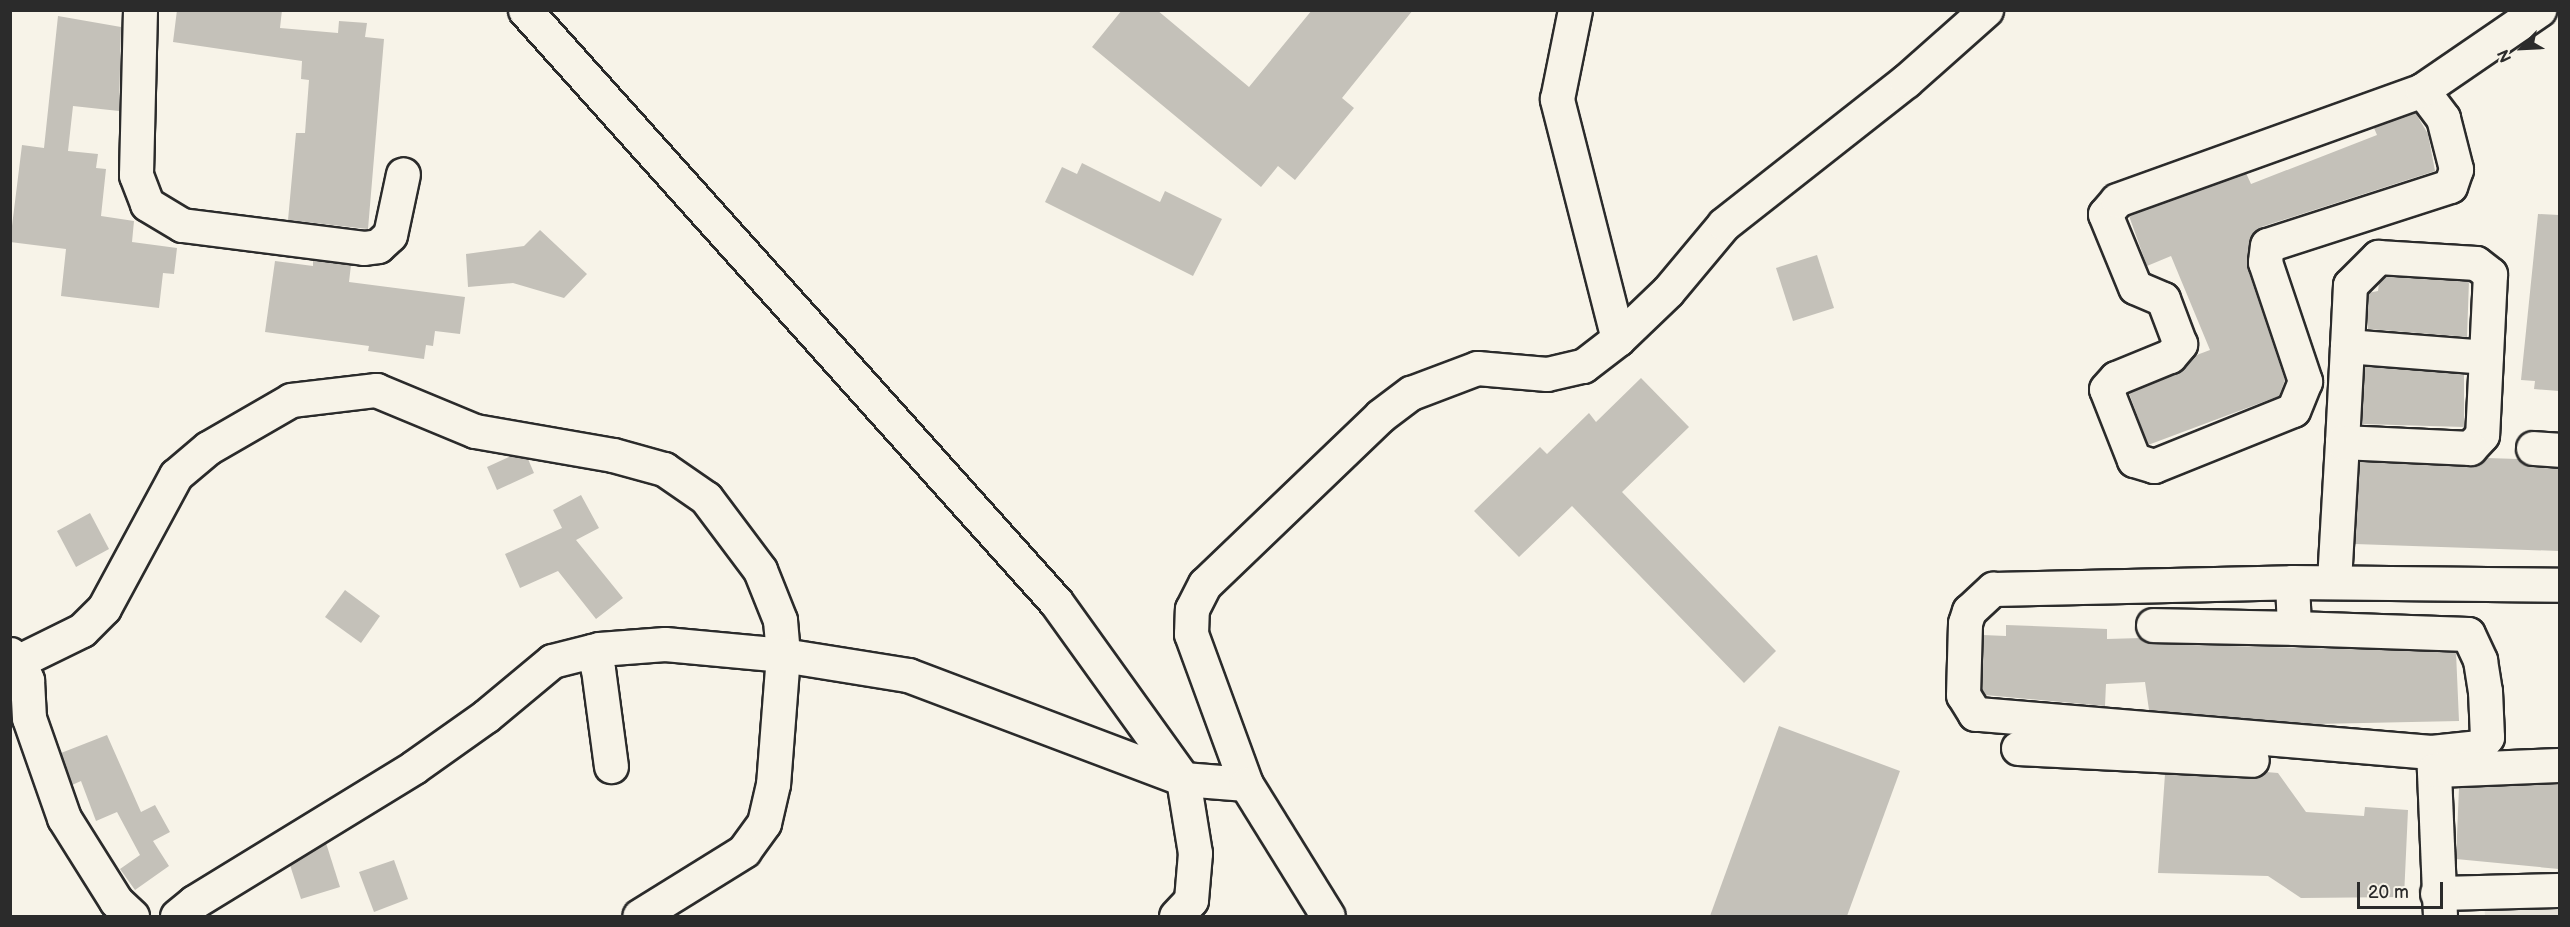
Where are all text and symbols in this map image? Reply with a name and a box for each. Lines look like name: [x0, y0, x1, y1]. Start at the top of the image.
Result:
north arrow: [2492, 18, 2552, 78]
text: N: [2494, 46, 2516, 65]
scale bar: [2360, 870, 2446, 908]
text: 20 m: [2368, 882, 2409, 903]

